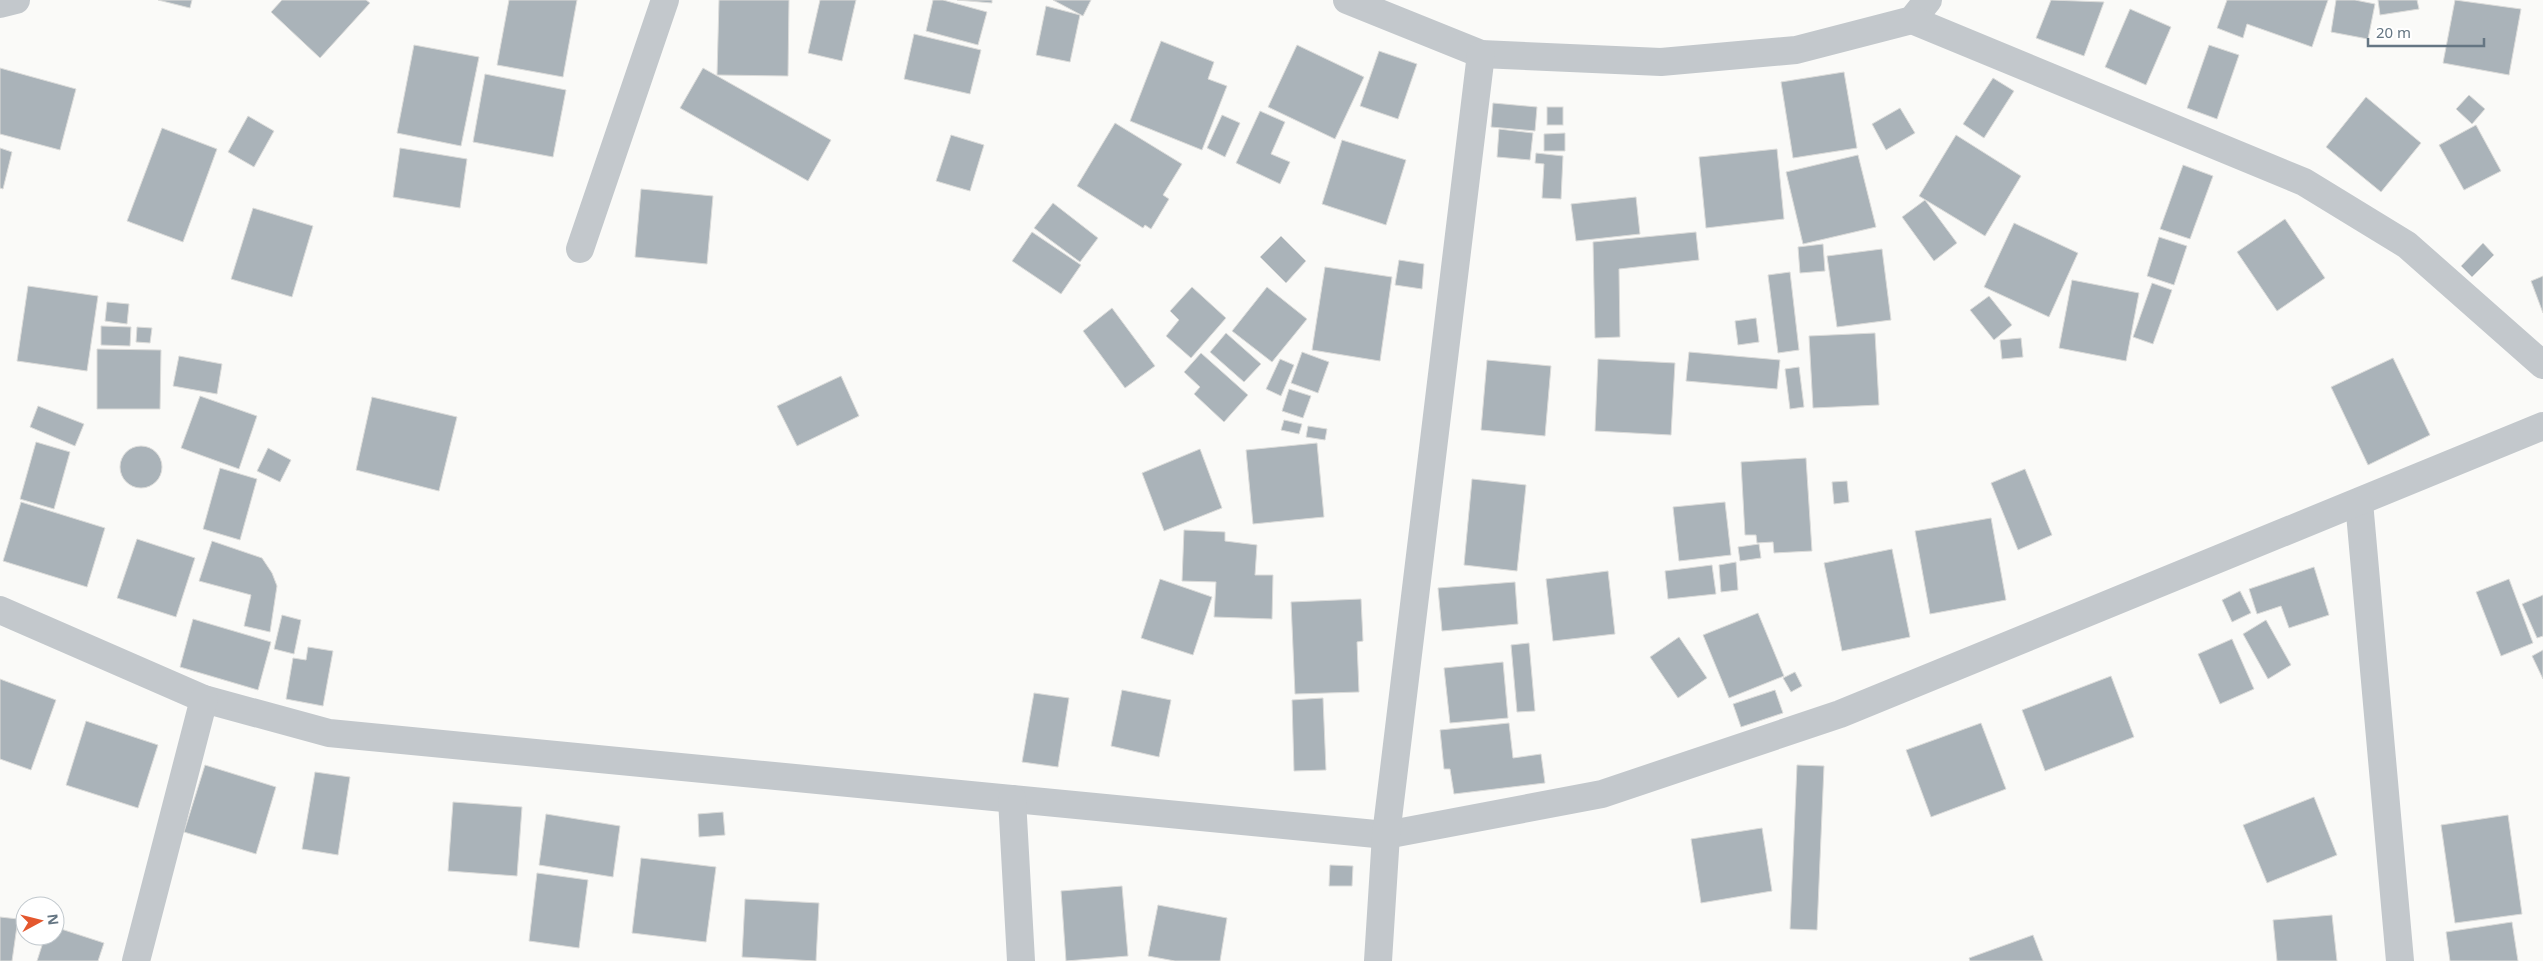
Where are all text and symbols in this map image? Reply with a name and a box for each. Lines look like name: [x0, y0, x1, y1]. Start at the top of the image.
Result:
scale bar: [2368, 15, 2484, 47]
text: 20 m: [2376, 22, 2411, 42]
north arrow: [15, 896, 65, 946]
text: N: [43, 913, 64, 926]

